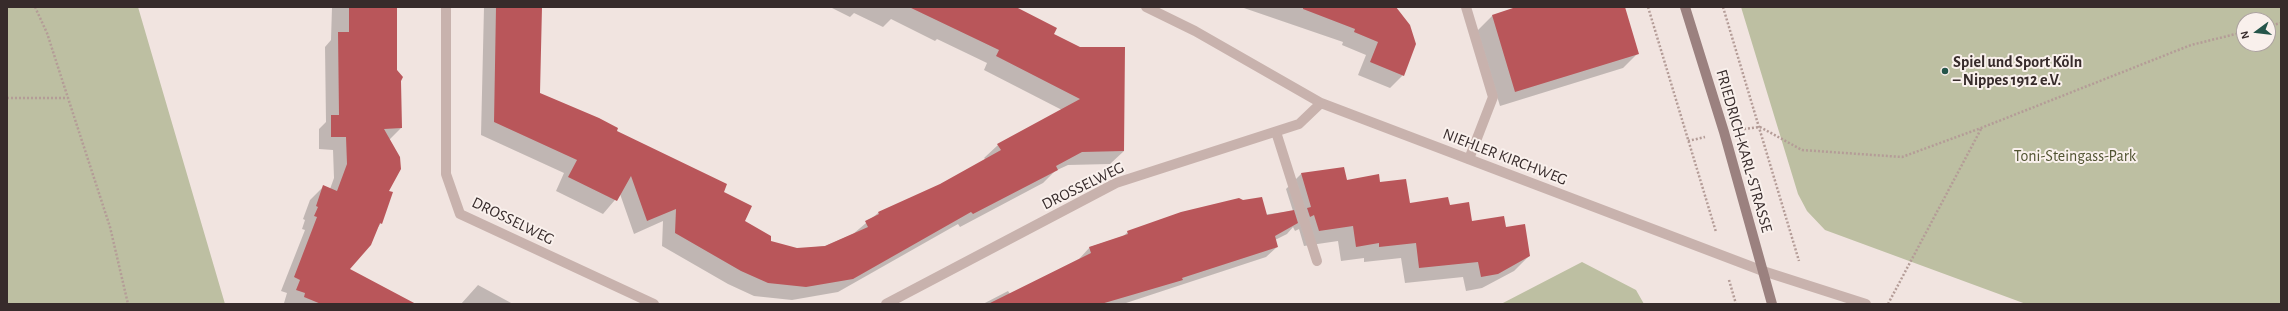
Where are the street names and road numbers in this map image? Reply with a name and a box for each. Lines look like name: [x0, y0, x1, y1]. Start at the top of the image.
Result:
street label: FRIEDRICH-KARL-STRASSE: [1712, 67, 1776, 235]
street label: NIEHLER KIRCHWEG: [1440, 124, 1570, 190]
street label: DROSSELWEG: [1039, 158, 1127, 214]
street label: DROSSELWEG: [469, 193, 557, 249]

